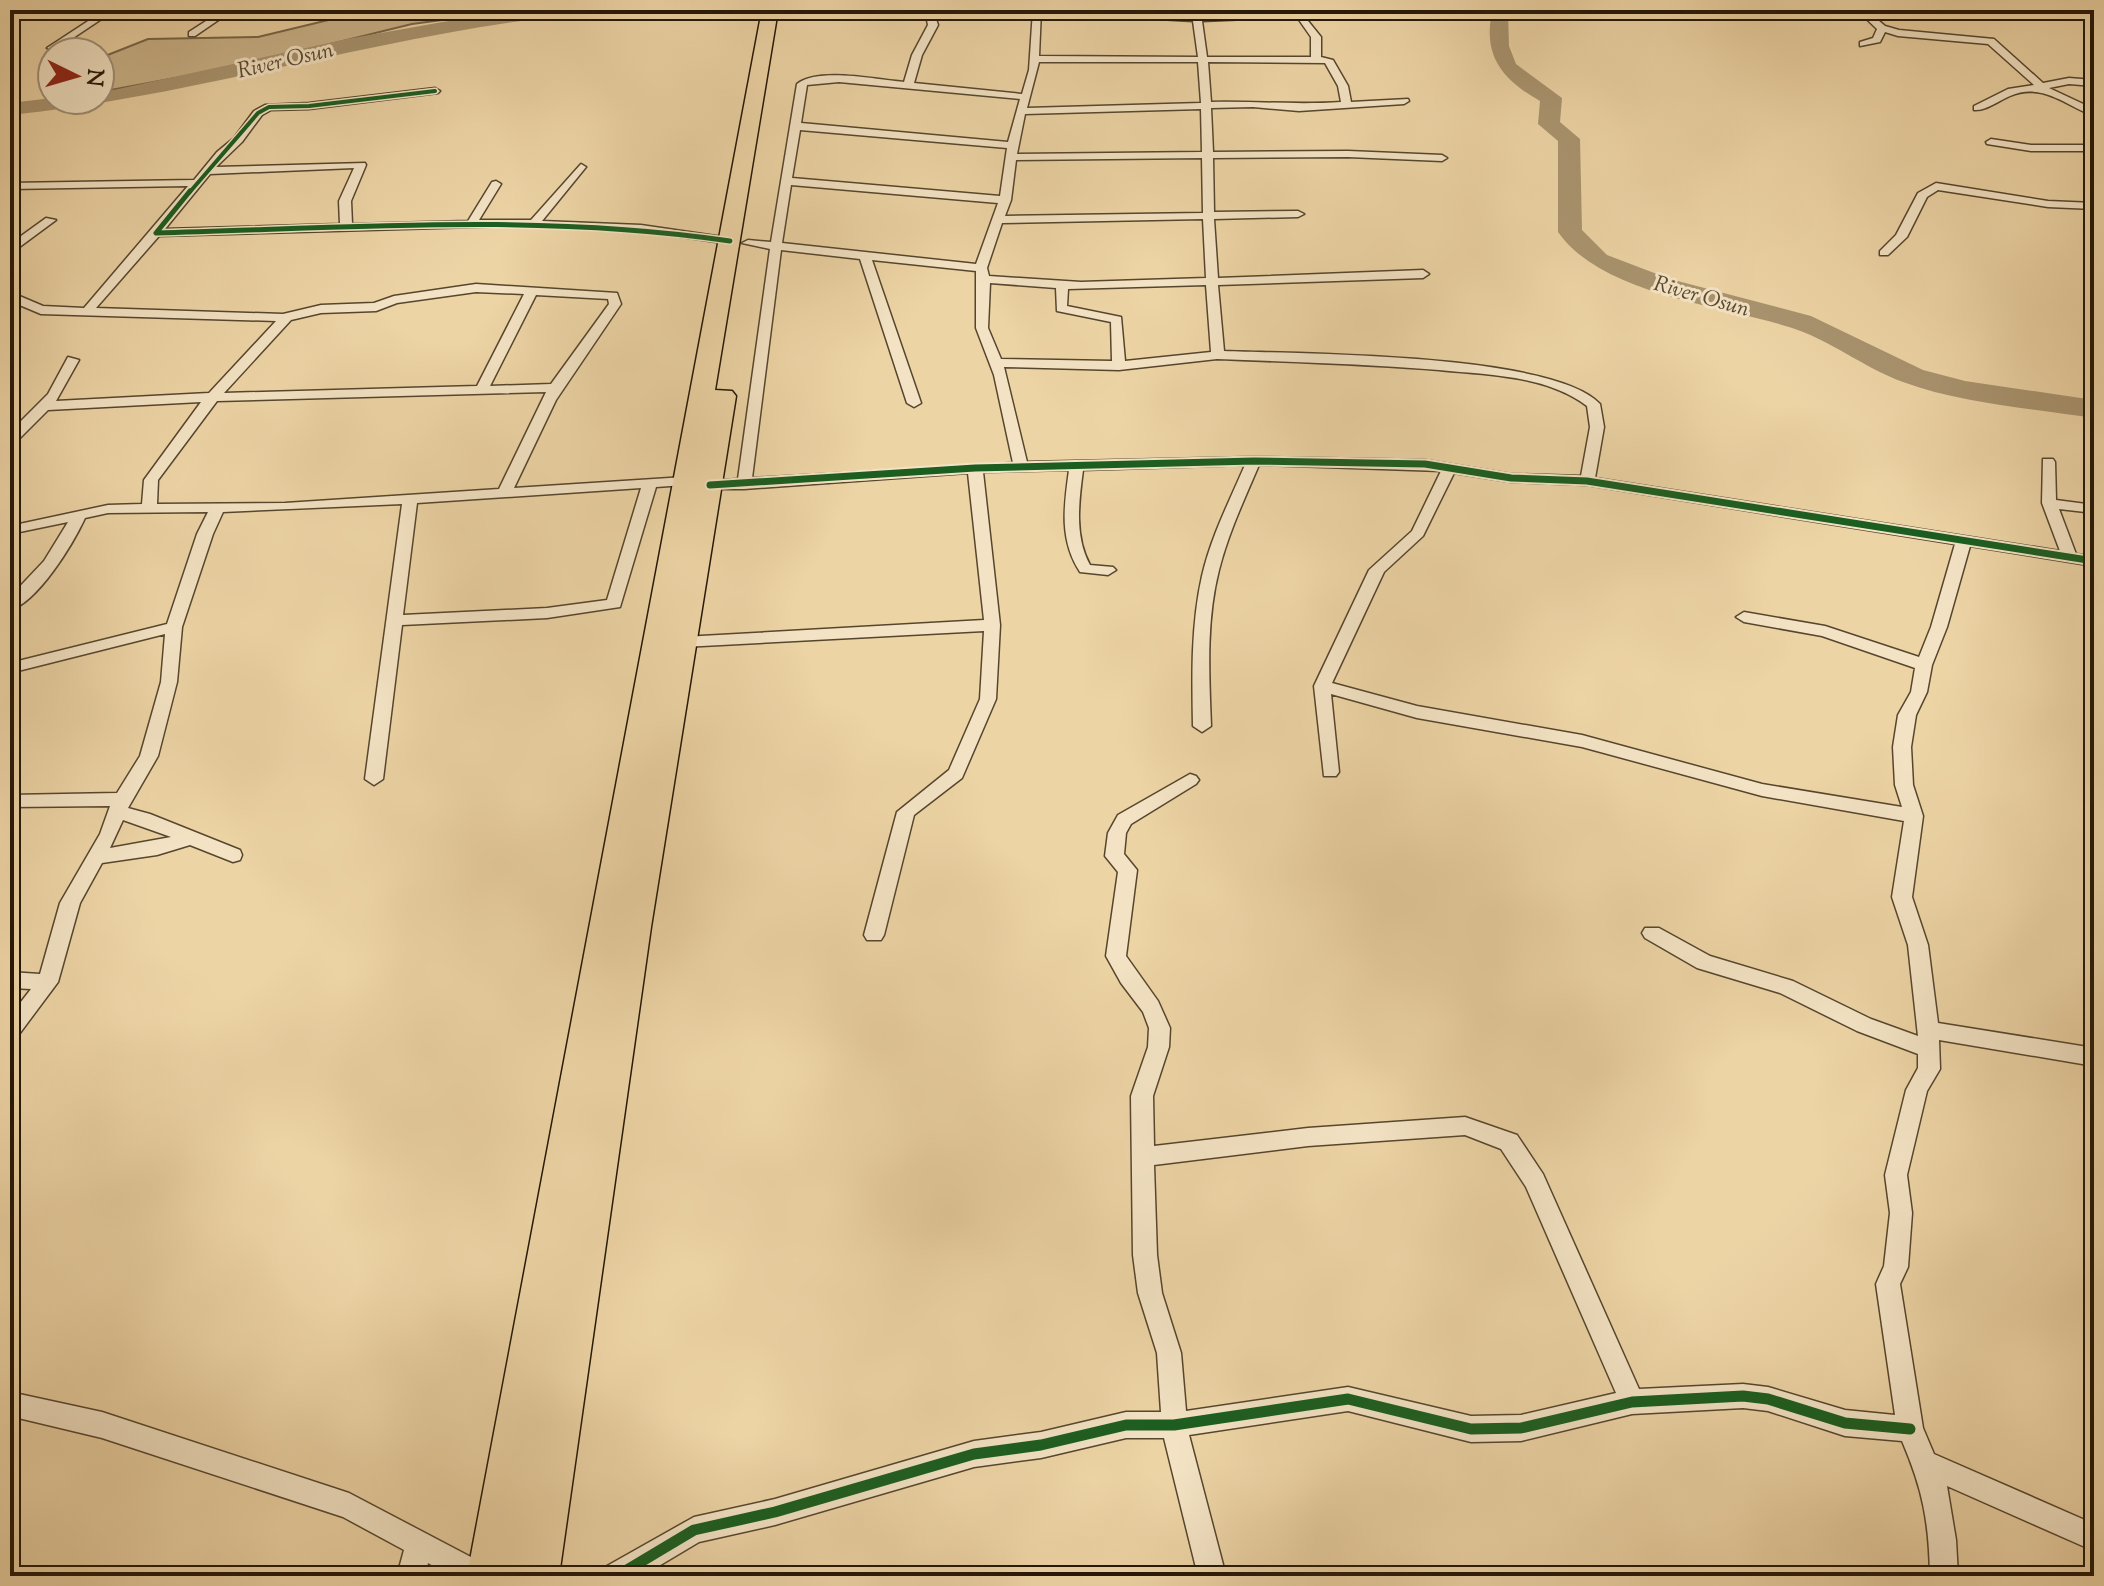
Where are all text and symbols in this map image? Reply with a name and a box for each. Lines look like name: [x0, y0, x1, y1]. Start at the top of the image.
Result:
water label: River Osun: [234, 35, 337, 89]
north arrow: [36, 36, 116, 116]
text: N: [76, 67, 110, 88]
water label: River Osun: [1650, 269, 1753, 327]

